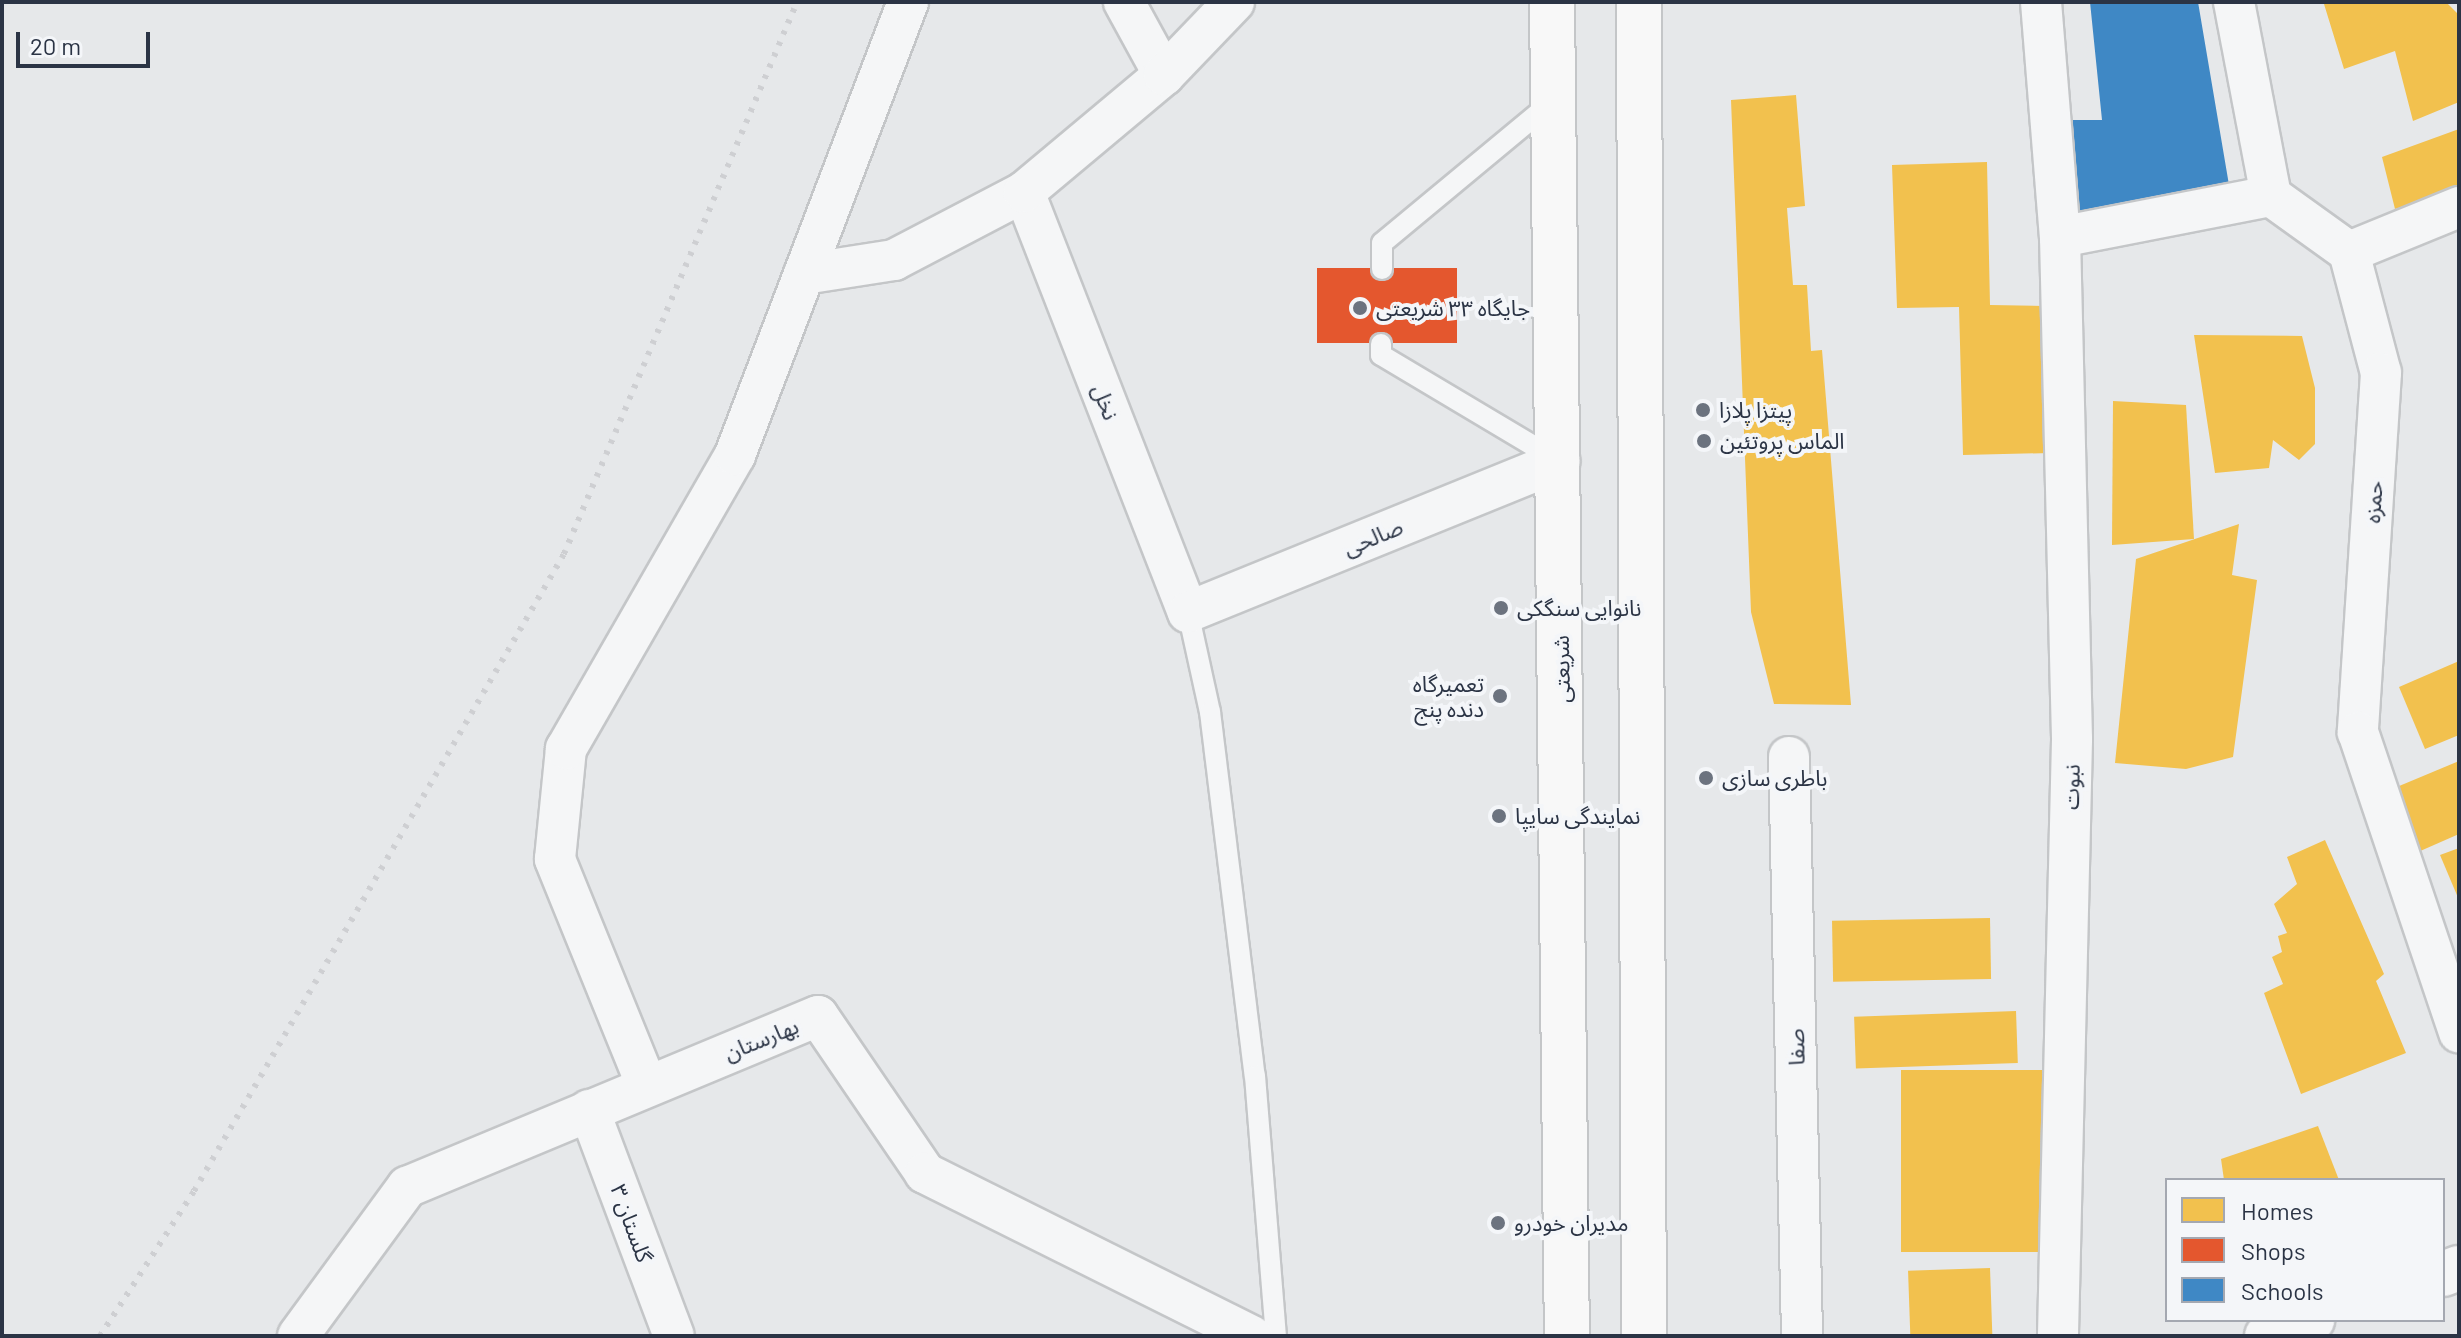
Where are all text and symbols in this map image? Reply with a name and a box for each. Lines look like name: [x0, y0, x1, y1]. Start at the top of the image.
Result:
scale bar: [20, 16, 154, 66]
text: 20 m: [30, 31, 81, 60]
place label: جایگاه ۳۳ شریعتی: [1376, 295, 1530, 321]
marker: جایگاه ۳۳ شریعتی: [1351, 299, 1369, 317]
street label: نخل: [1087, 380, 1125, 424]
place label: پیتزا پلازا: [1719, 397, 1792, 423]
marker: پیتزا پلازا: [1694, 401, 1712, 419]
place label: الماس پروتئین: [1720, 428, 1845, 454]
marker: الماس پروتئین: [1695, 432, 1713, 450]
street label: حمزه: [2358, 480, 2388, 524]
street label: صالحی: [1339, 513, 1407, 561]
place label: نانوایی سنگکی: [1517, 595, 1641, 621]
marker: نانوایی سنگکی: [1492, 599, 1510, 617]
street label: شریعتی: [1547, 635, 1575, 703]
place label: تعمیرگاه دنده پنج: [1413, 670, 1484, 722]
marker: تعمیرگاه دنده پنج: [1491, 687, 1509, 705]
street label: نبوت: [2057, 764, 2085, 810]
place label: باطری سازی: [1722, 765, 1827, 791]
marker: باطری سازی: [1697, 769, 1715, 787]
place label: نمایندگی سایپا: [1515, 803, 1640, 829]
marker: نمایندگی سایپا: [1490, 807, 1508, 825]
street label: بهارستان: [720, 1012, 802, 1066]
street label: صفا: [1782, 1028, 1810, 1066]
legend: [2165, 1178, 2445, 1322]
street label: گلستان ۳: [606, 1180, 658, 1266]
text: Homes: [2241, 1196, 2314, 1225]
place label: مدیران خودرو: [1514, 1210, 1628, 1236]
marker: مدیران خودرو: [1489, 1214, 1507, 1232]
text: Shops: [2241, 1236, 2306, 1265]
text: Schools: [2241, 1276, 2324, 1305]

